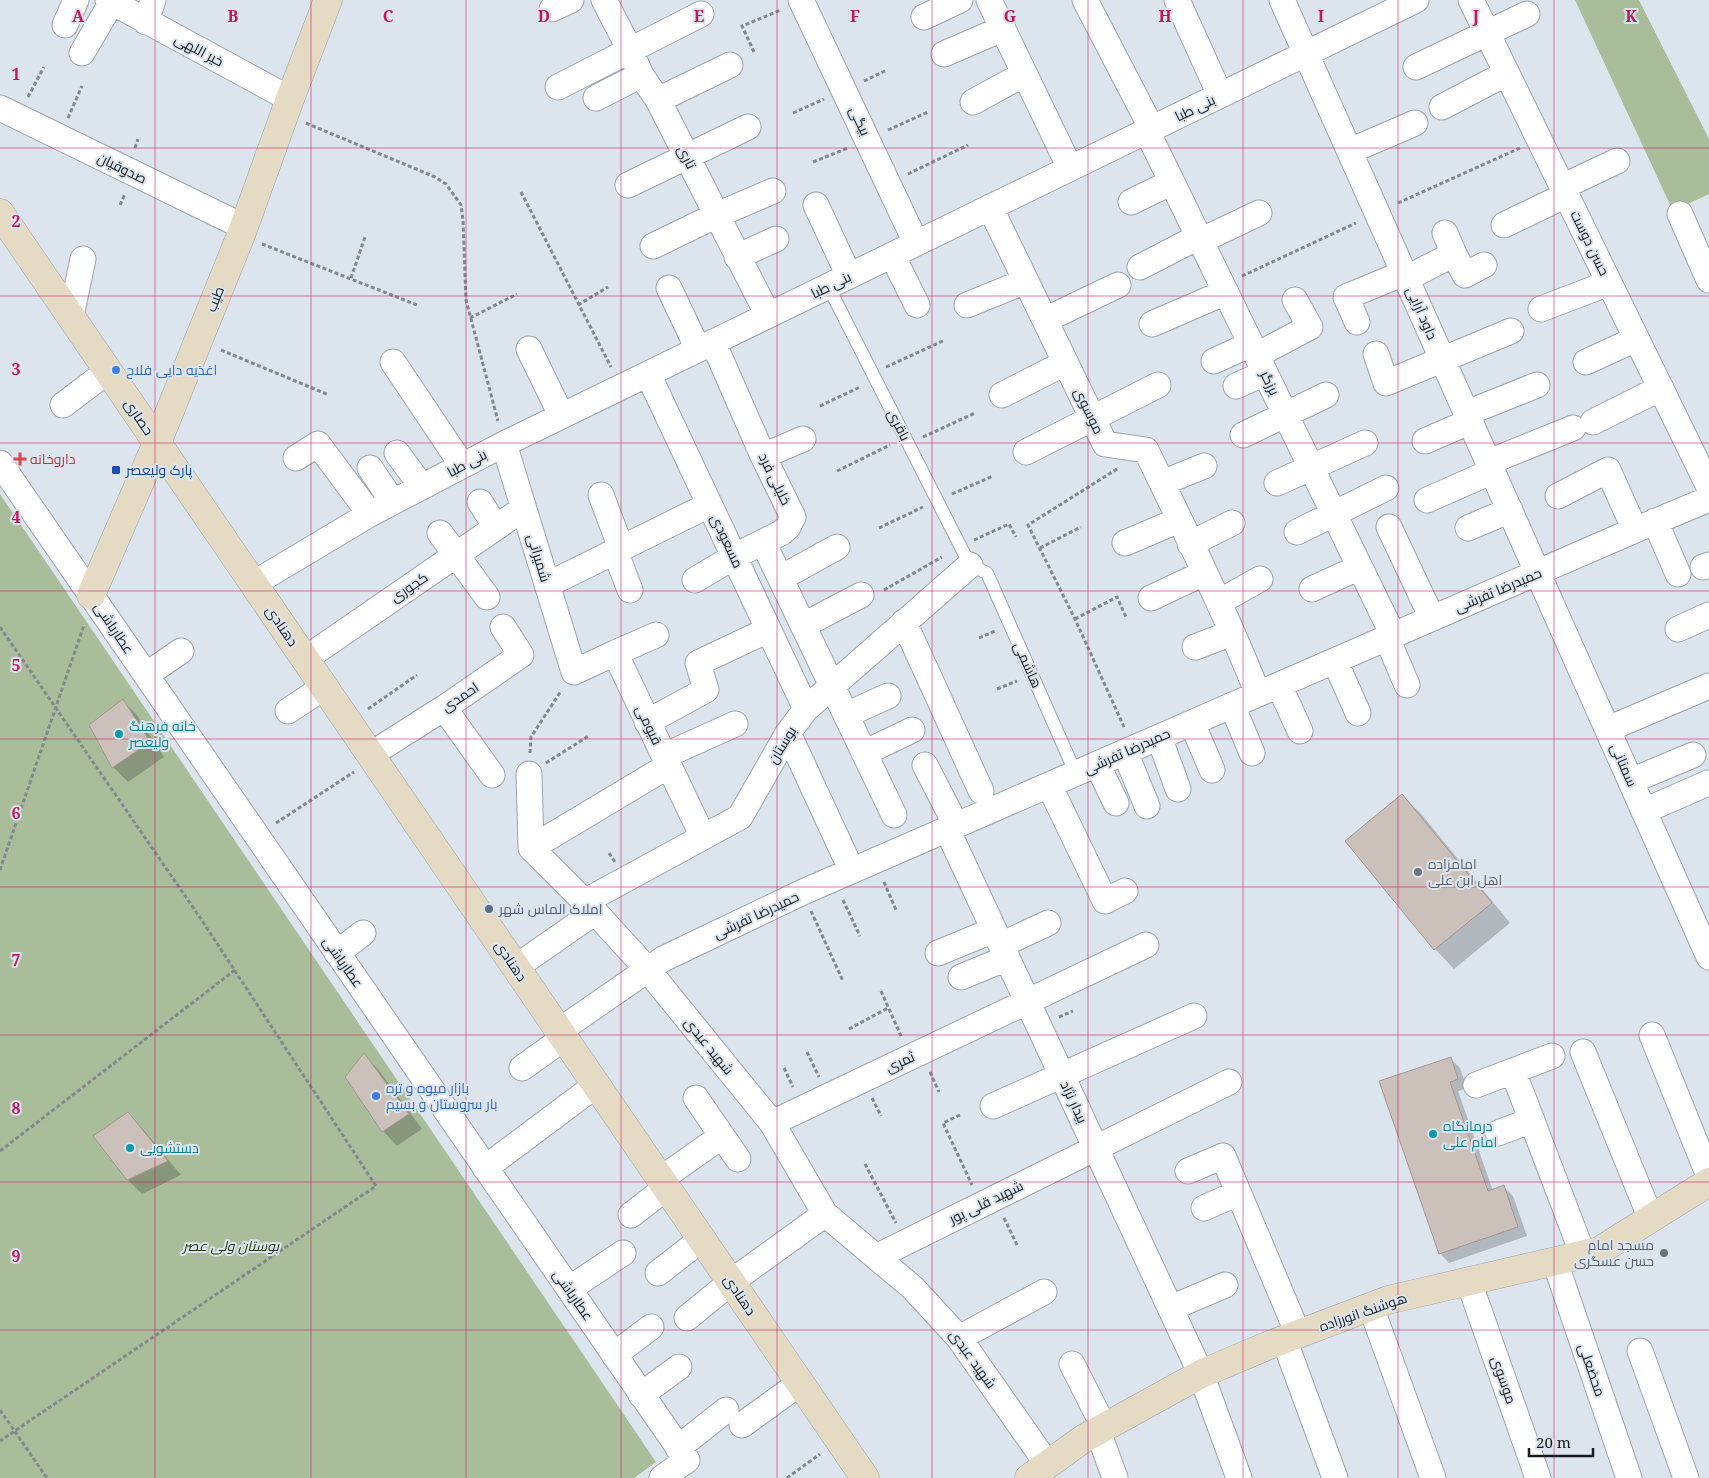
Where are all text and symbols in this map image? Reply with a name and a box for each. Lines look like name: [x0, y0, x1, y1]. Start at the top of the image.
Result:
text: A: [72, 5, 85, 27]
text: B: [228, 5, 239, 27]
text: C: [383, 5, 394, 27]
text: D: [538, 5, 550, 27]
text: E: [694, 5, 704, 27]
text: F: [850, 5, 860, 27]
text: G: [1004, 5, 1016, 27]
text: H: [1158, 5, 1172, 27]
text: I: [1318, 5, 1324, 27]
text: J: [1472, 5, 1480, 27]
text: K: [1625, 5, 1637, 27]
street label: خیر اللهی: [171, 29, 227, 70]
text: 1: [11, 63, 21, 85]
street label: بنی طبا: [1172, 90, 1218, 125]
street label: بیگی: [845, 103, 875, 138]
street label: تاری: [674, 142, 701, 172]
street label: صدوقیان: [94, 147, 150, 188]
street label: حسن دوست: [1566, 207, 1614, 279]
text: 2: [11, 210, 21, 232]
street label: بنی طبا: [808, 267, 854, 302]
street label: طیب: [201, 283, 228, 314]
street label: داود آرایی: [1402, 283, 1443, 342]
text: 3: [11, 358, 21, 380]
place label: اغذیه دایی فلاح: [126, 360, 217, 379]
marker: اغذیه دایی فلاح: [110, 364, 122, 376]
street label: برزگر: [1256, 366, 1285, 398]
street label: موسوی: [1070, 384, 1109, 437]
street label: حصاری: [120, 395, 158, 439]
street label: باقری: [883, 406, 915, 444]
street label: بنی طبا: [444, 444, 490, 481]
place label: داروخانه: [30, 449, 76, 468]
street label: خلیلی فرد: [755, 449, 796, 508]
marker: داروخانه: [14, 453, 26, 465]
place label: پارک ولیعصر: [125, 460, 193, 480]
marker: پارک ولیعصر: [110, 464, 122, 476]
text: 4: [11, 506, 21, 528]
street label: مسعودی: [707, 511, 748, 571]
street label: شمیرانی: [523, 532, 556, 584]
street label: حمیدرضا تفرشی: [1451, 563, 1544, 616]
street label: کجوری: [386, 567, 431, 606]
street label: عطارباشی: [90, 598, 139, 657]
street label: دهنادی: [262, 602, 303, 650]
street label: هاشمی: [1010, 639, 1047, 691]
text: 5: [11, 654, 21, 676]
street label: احمدی: [437, 677, 482, 716]
street label: قیومی: [632, 702, 667, 748]
place label: خانه فرهنگ ولیعصر: [128, 716, 196, 751]
street label: بوستان: [763, 722, 800, 767]
street label: حمیدرضا تفرشی: [1081, 723, 1173, 778]
marker: خانه فرهنگ ولیعصر: [113, 728, 125, 740]
street label: سمنانی: [1607, 740, 1642, 789]
text: 6: [11, 802, 21, 824]
place label: امامزاده اهل ابن علی: [1428, 854, 1502, 889]
marker: امامزاده اهل ابن علی: [1412, 866, 1424, 878]
street label: حمیدرضا تفرشی: [710, 886, 802, 943]
place label: املاک الماس شهر: [498, 899, 603, 918]
marker: املاک الماس شهر: [483, 903, 495, 915]
street label: عطارباشی: [319, 932, 368, 991]
street label: دهنادی: [491, 937, 532, 985]
text: 7: [11, 949, 21, 971]
street label: شهید عبدی: [680, 1013, 738, 1078]
street label: ثمری: [882, 1047, 918, 1076]
street label: بیدار نژاد: [1056, 1077, 1093, 1126]
place label: بازار میوه و تره بار سروستان و بسیم: [386, 1078, 498, 1114]
marker: بازار میوه و تره بار سروستان و بسیم: [370, 1090, 382, 1102]
text: 8: [11, 1097, 21, 1119]
place label: درمانگاه امام علی: [1443, 1116, 1497, 1152]
marker: درمانگاه امام علی: [1427, 1128, 1439, 1140]
place label: دستشویی: [140, 1138, 199, 1157]
marker: دستشویی: [124, 1142, 136, 1154]
street label: شهید قلی پور: [945, 1175, 1027, 1229]
place label: مسجد امام حسن عسگری: [1574, 1235, 1654, 1270]
park label: بوستان ولی عصر: [181, 1236, 280, 1255]
text: 9: [11, 1245, 21, 1267]
marker: مسجد امام حسن عسگری: [1658, 1247, 1670, 1259]
street label: عطارباشی: [549, 1265, 598, 1324]
street label: دهنادی: [720, 1271, 761, 1319]
street label: هوشنگ انورزاده: [1316, 1288, 1409, 1335]
street label: شهید عبدی: [946, 1325, 1001, 1392]
street label: محضعلی: [1575, 1341, 1610, 1399]
street label: موسوی: [1487, 1353, 1521, 1406]
scale bar: [1529, 1426, 1593, 1458]
text: 20 m: [1536, 1432, 1571, 1452]

